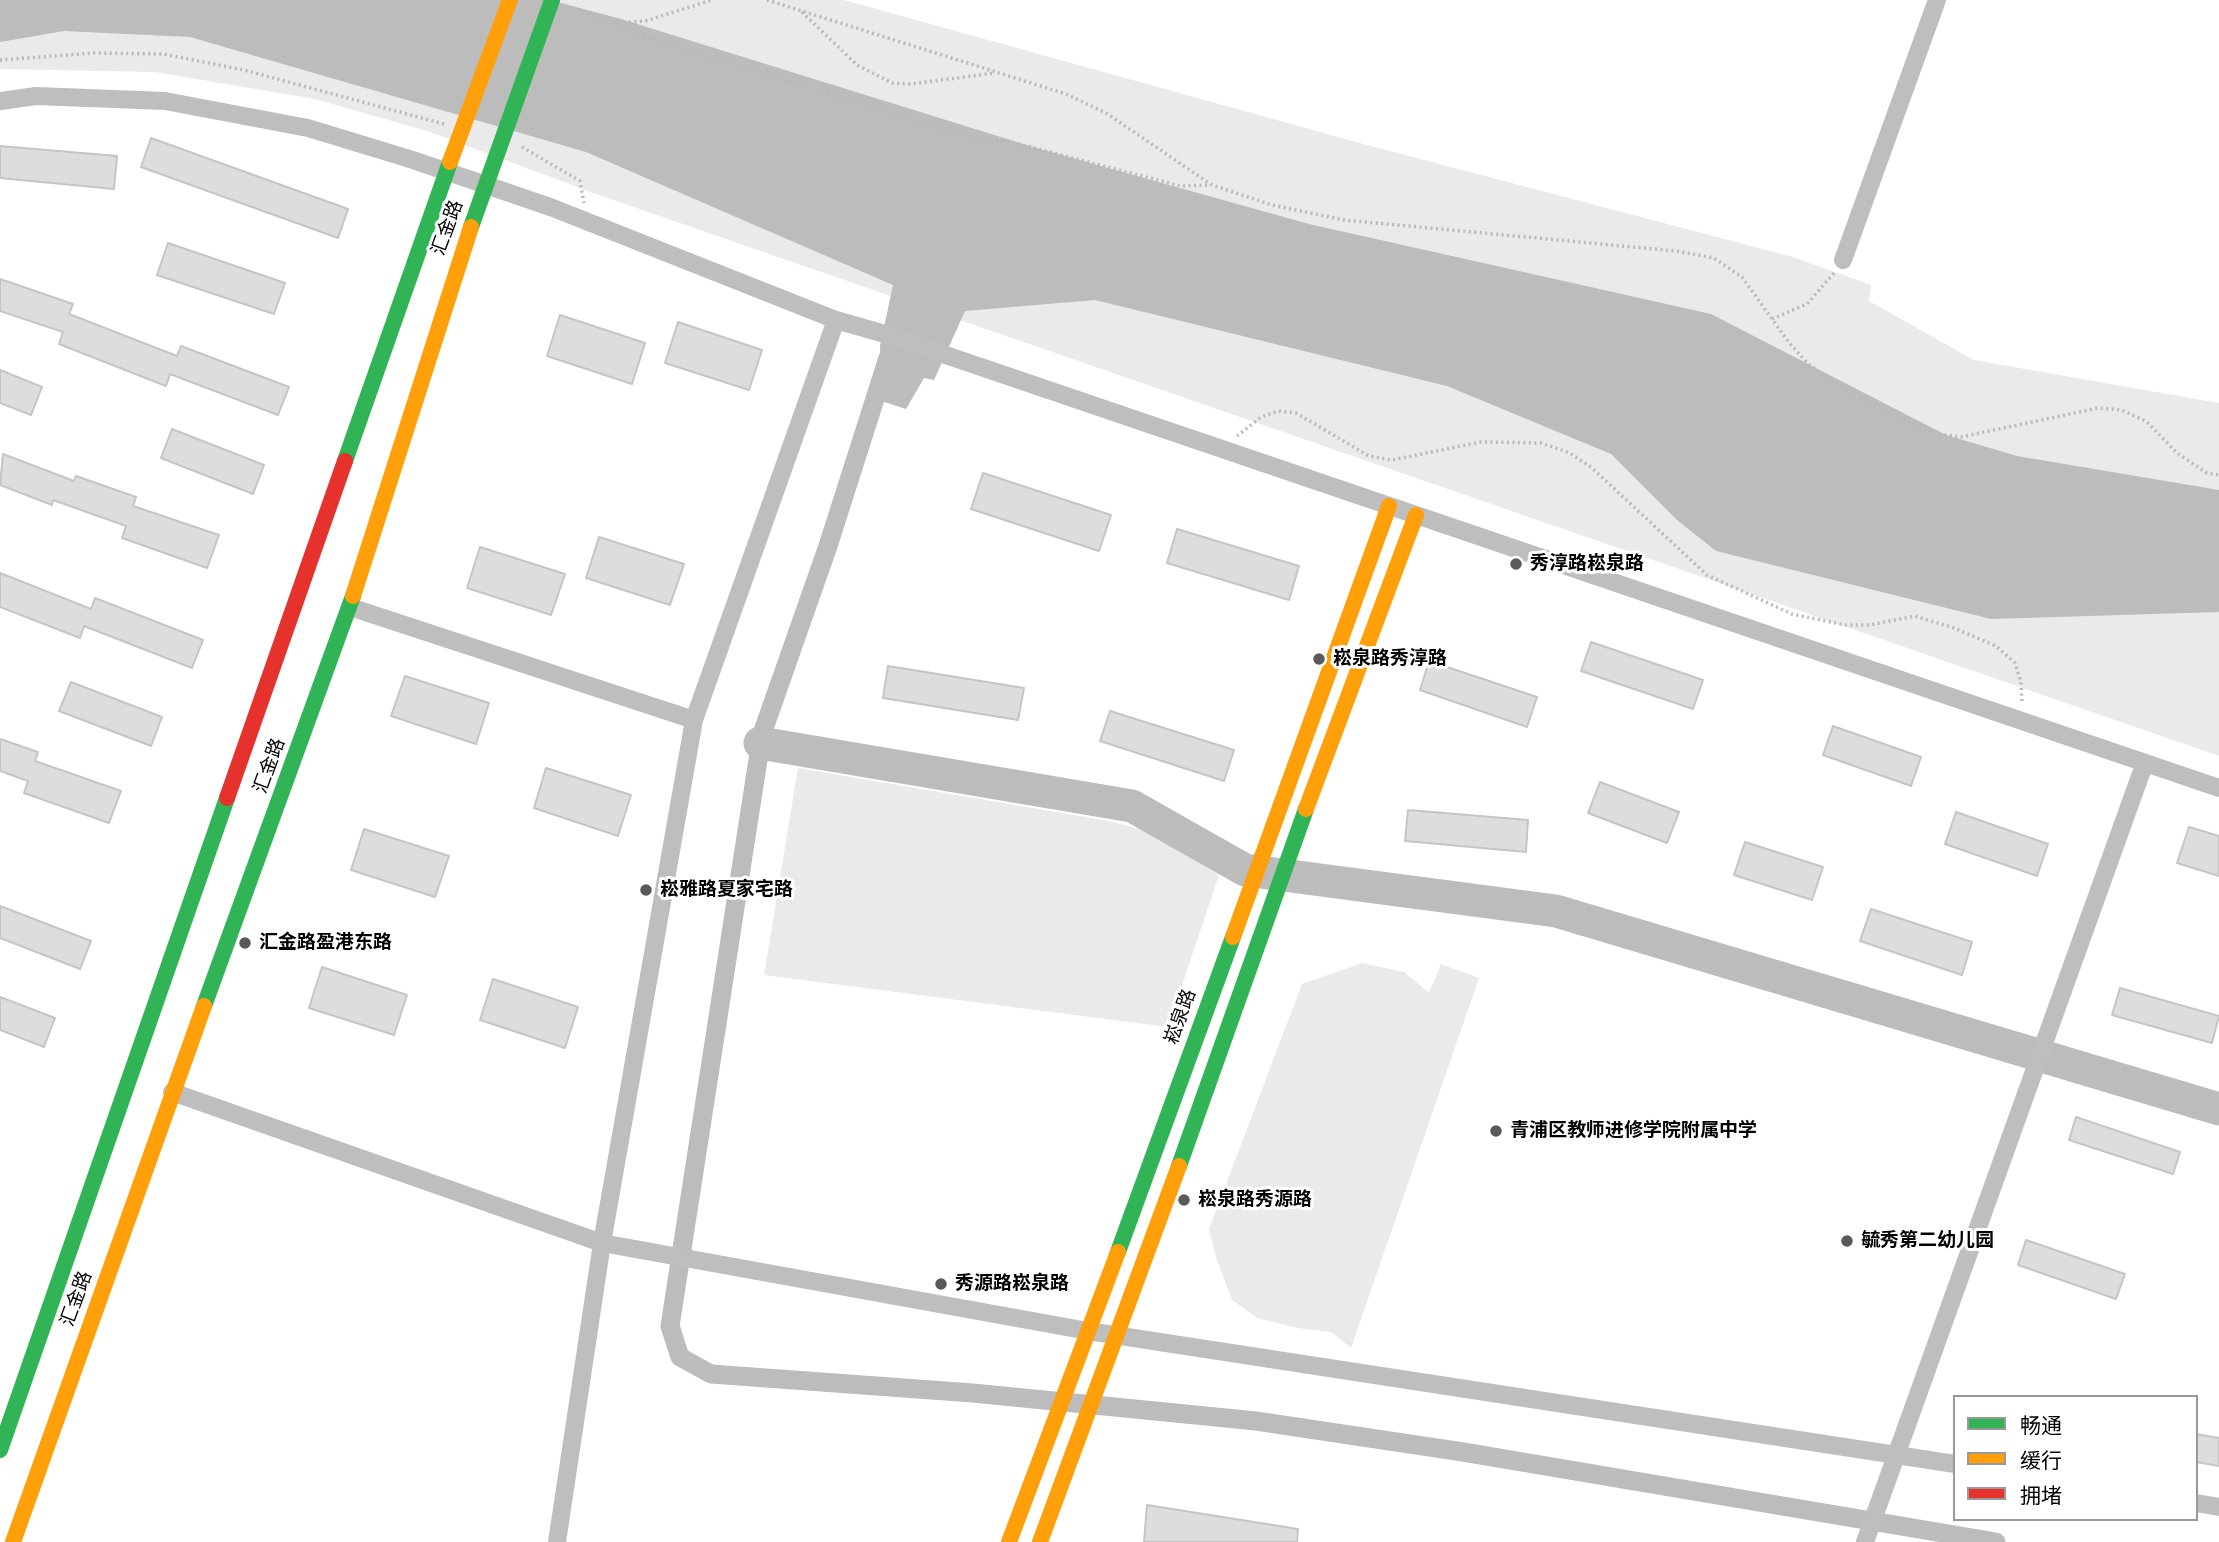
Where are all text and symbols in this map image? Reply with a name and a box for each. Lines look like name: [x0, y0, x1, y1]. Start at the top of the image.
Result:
street label: 汇金路: [428, 197, 468, 259]
place label: 秀淳路崧泉路: [1530, 553, 1644, 575]
marker: 秀淳路崧泉路: [1508, 556, 1524, 572]
place label: 崧泉路秀淳路: [1333, 648, 1447, 670]
marker: 崧泉路秀淳路: [1311, 651, 1327, 667]
street label: 汇金路: [250, 735, 290, 797]
place label: 崧雅路夏家宅路: [660, 879, 793, 901]
marker: 崧雅路夏家宅路: [638, 882, 654, 898]
place label: 汇金路盈港东路: [259, 932, 392, 954]
marker: 汇金路盈港东路: [237, 935, 253, 951]
street label: 崧泉路: [1161, 986, 1201, 1048]
place label: 青浦区教师进修学院附属中学: [1510, 1120, 1757, 1142]
marker: 青浦区教师进修学院附属中学: [1488, 1123, 1504, 1139]
place label: 崧泉路秀源路: [1198, 1189, 1312, 1211]
marker: 崧泉路秀源路: [1176, 1192, 1192, 1208]
place label: 毓秀第二幼儿园: [1861, 1230, 1994, 1252]
marker: 毓秀第二幼儿园: [1839, 1233, 1855, 1249]
street label: 汇金路: [57, 1268, 97, 1330]
place label: 秀源路崧泉路: [955, 1273, 1069, 1295]
marker: 秀源路崧泉路: [933, 1276, 949, 1292]
legend: [1953, 1395, 2198, 1521]
text: 畅通: [2020, 1413, 2062, 1439]
text: 缓行: [2020, 1448, 2062, 1474]
text: 拥堵: [2020, 1483, 2062, 1509]

